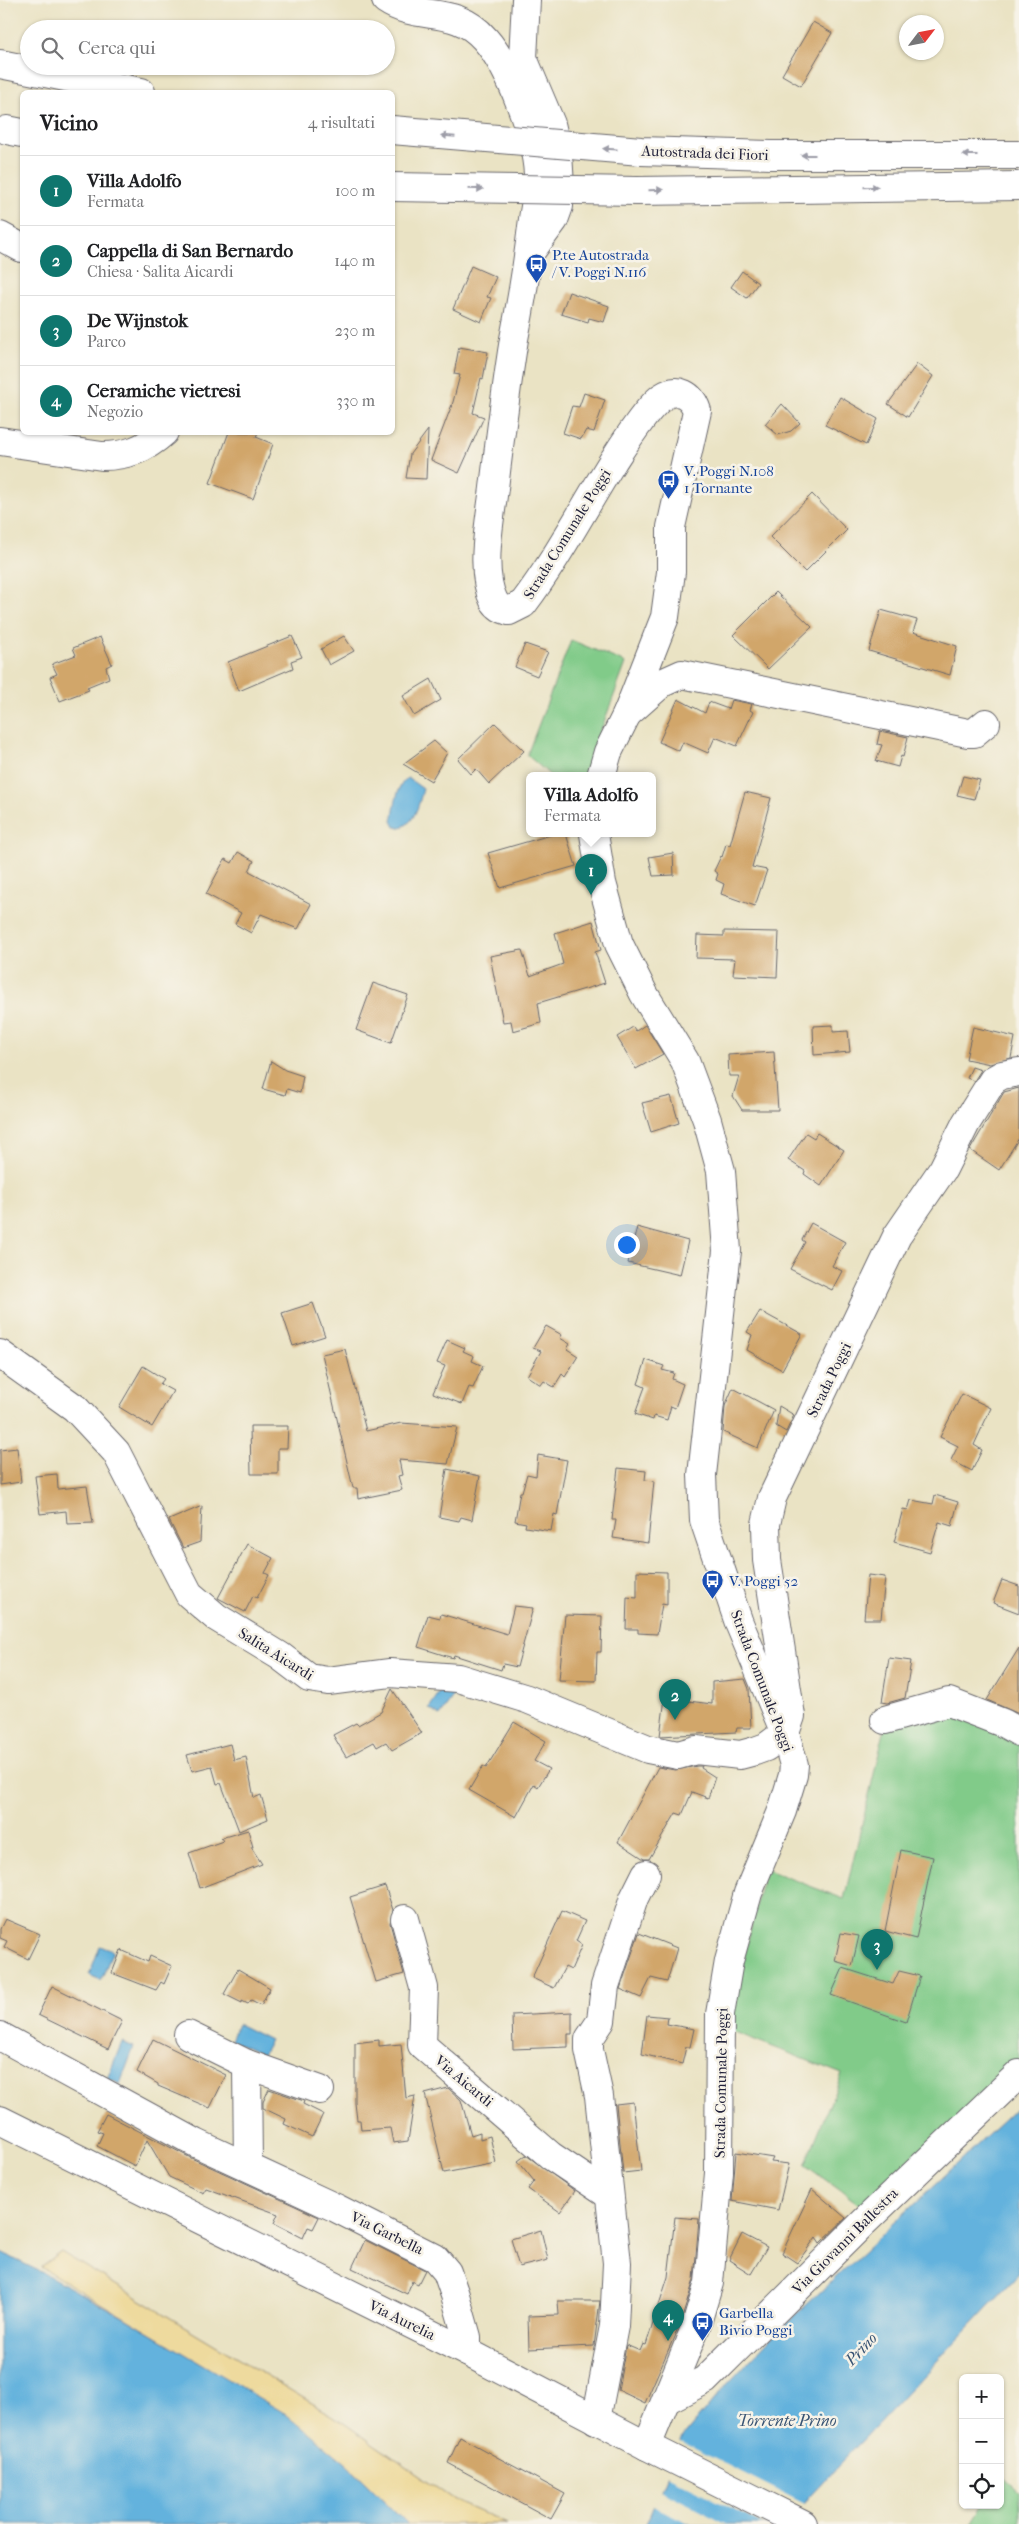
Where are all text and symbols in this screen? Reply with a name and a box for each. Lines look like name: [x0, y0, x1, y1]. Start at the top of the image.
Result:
north arrow: [899, 15, 944, 60]
search box: [20, 20, 395, 75]
icon: search: [38, 34, 66, 62]
text: Cerca qui: [78, 37, 156, 59]
text: Vicino: [40, 111, 98, 135]
text: 4 risultati: [308, 113, 375, 132]
one-way arrow: [440, 132, 456, 140]
street label: Autostrada dei Fiori: [640, 142, 770, 164]
one-way arrow: [602, 145, 618, 153]
one-way arrow: [800, 151, 816, 159]
one-way arrow: [962, 151, 978, 159]
text: Villa Adolfo: [87, 170, 181, 192]
text: 1: [53, 181, 59, 200]
text: 100 m: [335, 181, 375, 200]
one-way arrow: [863, 183, 879, 191]
one-way arrow: [468, 185, 484, 193]
one-way arrow: [648, 186, 664, 194]
text: Fermata: [87, 192, 144, 211]
text: Cappella di San Bernardo: [87, 240, 293, 262]
place label: P.te Autostrada / V. Poggi N.116: [551, 246, 650, 281]
text: 2: [52, 251, 60, 270]
text: 140 m: [334, 251, 375, 270]
bus stop icon: P.te Autostrada / V. Poggi N.116: [524, 252, 548, 283]
text: Chiesa · Salita Aicardi: [87, 262, 233, 281]
text: De Wijnstok: [87, 310, 188, 332]
text: 3: [53, 321, 59, 340]
text: 230 m: [335, 321, 375, 340]
text: Parco: [87, 332, 126, 351]
text: Ceramiche vietresi: [87, 380, 241, 402]
text: 4: [51, 391, 61, 410]
text: 330 m: [336, 391, 375, 410]
text: Negozio: [87, 402, 143, 421]
place label: V. Poggi N.108 1 Tornante: [683, 462, 774, 497]
street label: Strada Comunale Poggi: [520, 465, 615, 603]
bus stop icon: V. Poggi N.108 1 Tornante: [656, 468, 680, 499]
popup: [526, 772, 656, 837]
text: Villa Adolfo: [544, 784, 638, 806]
text: Fermata: [544, 806, 601, 825]
pin: 1: [575, 854, 607, 895]
your location: [614, 1232, 640, 1258]
street label: Strada Poggi: [803, 1339, 855, 1421]
bus stop icon: V. Poggi 52: [701, 1569, 725, 1600]
place label: V. Poggi 52: [728, 1572, 798, 1590]
street label: Strada Comunale Poggi: [727, 1608, 798, 1755]
street label: Salita Aicardi: [235, 1624, 317, 1684]
pin: 2: [659, 1679, 691, 1720]
pin: 3: [861, 1929, 893, 1970]
street label: Strada Comunale Poggi: [711, 2007, 731, 2158]
street label: Via Aicardi: [430, 2051, 497, 2111]
street label: Via Giovanni Ballestra: [788, 2184, 902, 2298]
street label: Via Garbella: [347, 2207, 427, 2259]
street label: Via Aurelia: [365, 2296, 439, 2344]
pin: 4: [652, 2300, 684, 2341]
place label: Garbella Bivio Poggi: [719, 2304, 793, 2339]
bus stop icon: Garbella Bivio Poggi: [691, 2310, 715, 2341]
water label: Prino: [840, 2328, 881, 2370]
map controls: [959, 2374, 1004, 2509]
button: +: [959, 2374, 1004, 2419]
water label: Torrente Prino: [738, 2411, 837, 2430]
button: −: [959, 2419, 1004, 2464]
button: locate: [959, 2464, 1004, 2509]

